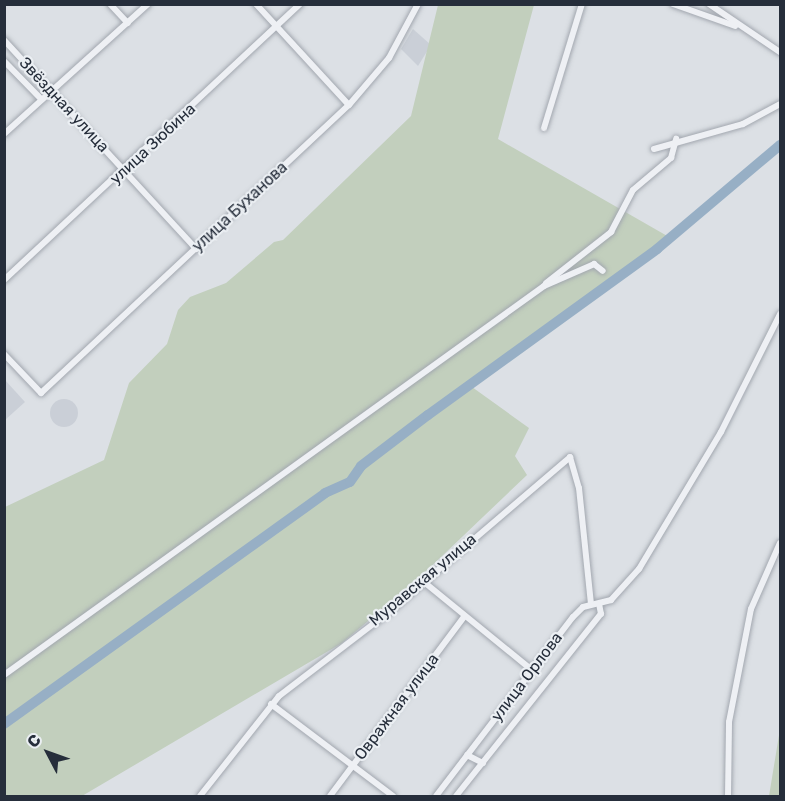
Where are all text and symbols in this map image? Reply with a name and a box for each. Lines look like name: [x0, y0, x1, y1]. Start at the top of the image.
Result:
street label: Звёздная улица: [15, 54, 113, 156]
street label: улица Зюбина: [106, 99, 200, 189]
street label: улица Буханова: [188, 158, 292, 256]
street label: Муравская улица: [366, 530, 480, 630]
street label: улица Орлова: [487, 629, 567, 725]
street label: Овражная улица: [351, 650, 443, 764]
north arrow: [18, 723, 78, 783]
text: С: [23, 730, 45, 751]

